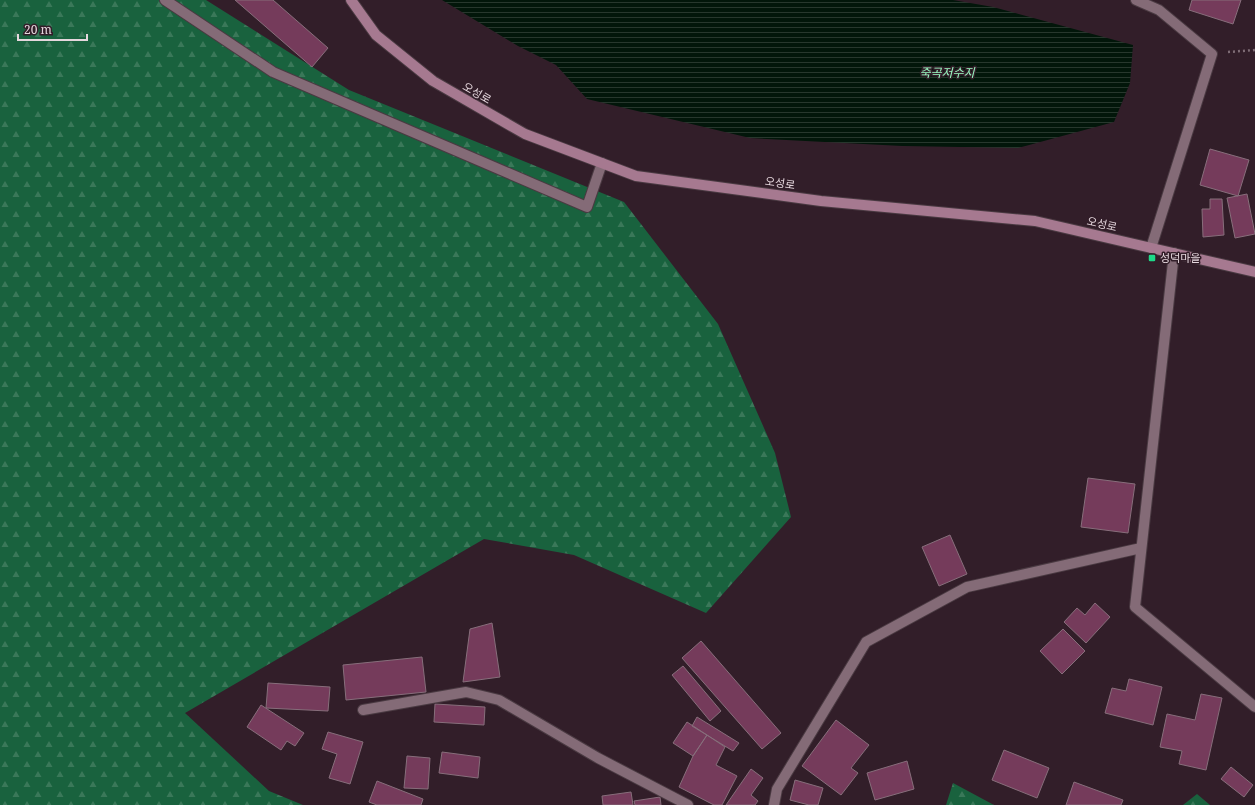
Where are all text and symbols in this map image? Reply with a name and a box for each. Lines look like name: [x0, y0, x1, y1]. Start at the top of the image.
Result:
scale bar: [18, 16, 87, 42]
text: 20 m: [24, 21, 52, 38]
water label: 죽곡저수지: [919, 64, 976, 81]
street label: 오성로: [460, 78, 494, 107]
street label: 오성로: [764, 173, 796, 192]
street label: 오성로: [1086, 213, 1119, 234]
place label: 성덕마을: [1160, 250, 1200, 265]
marker: 성덕마을: [1147, 253, 1157, 263]

